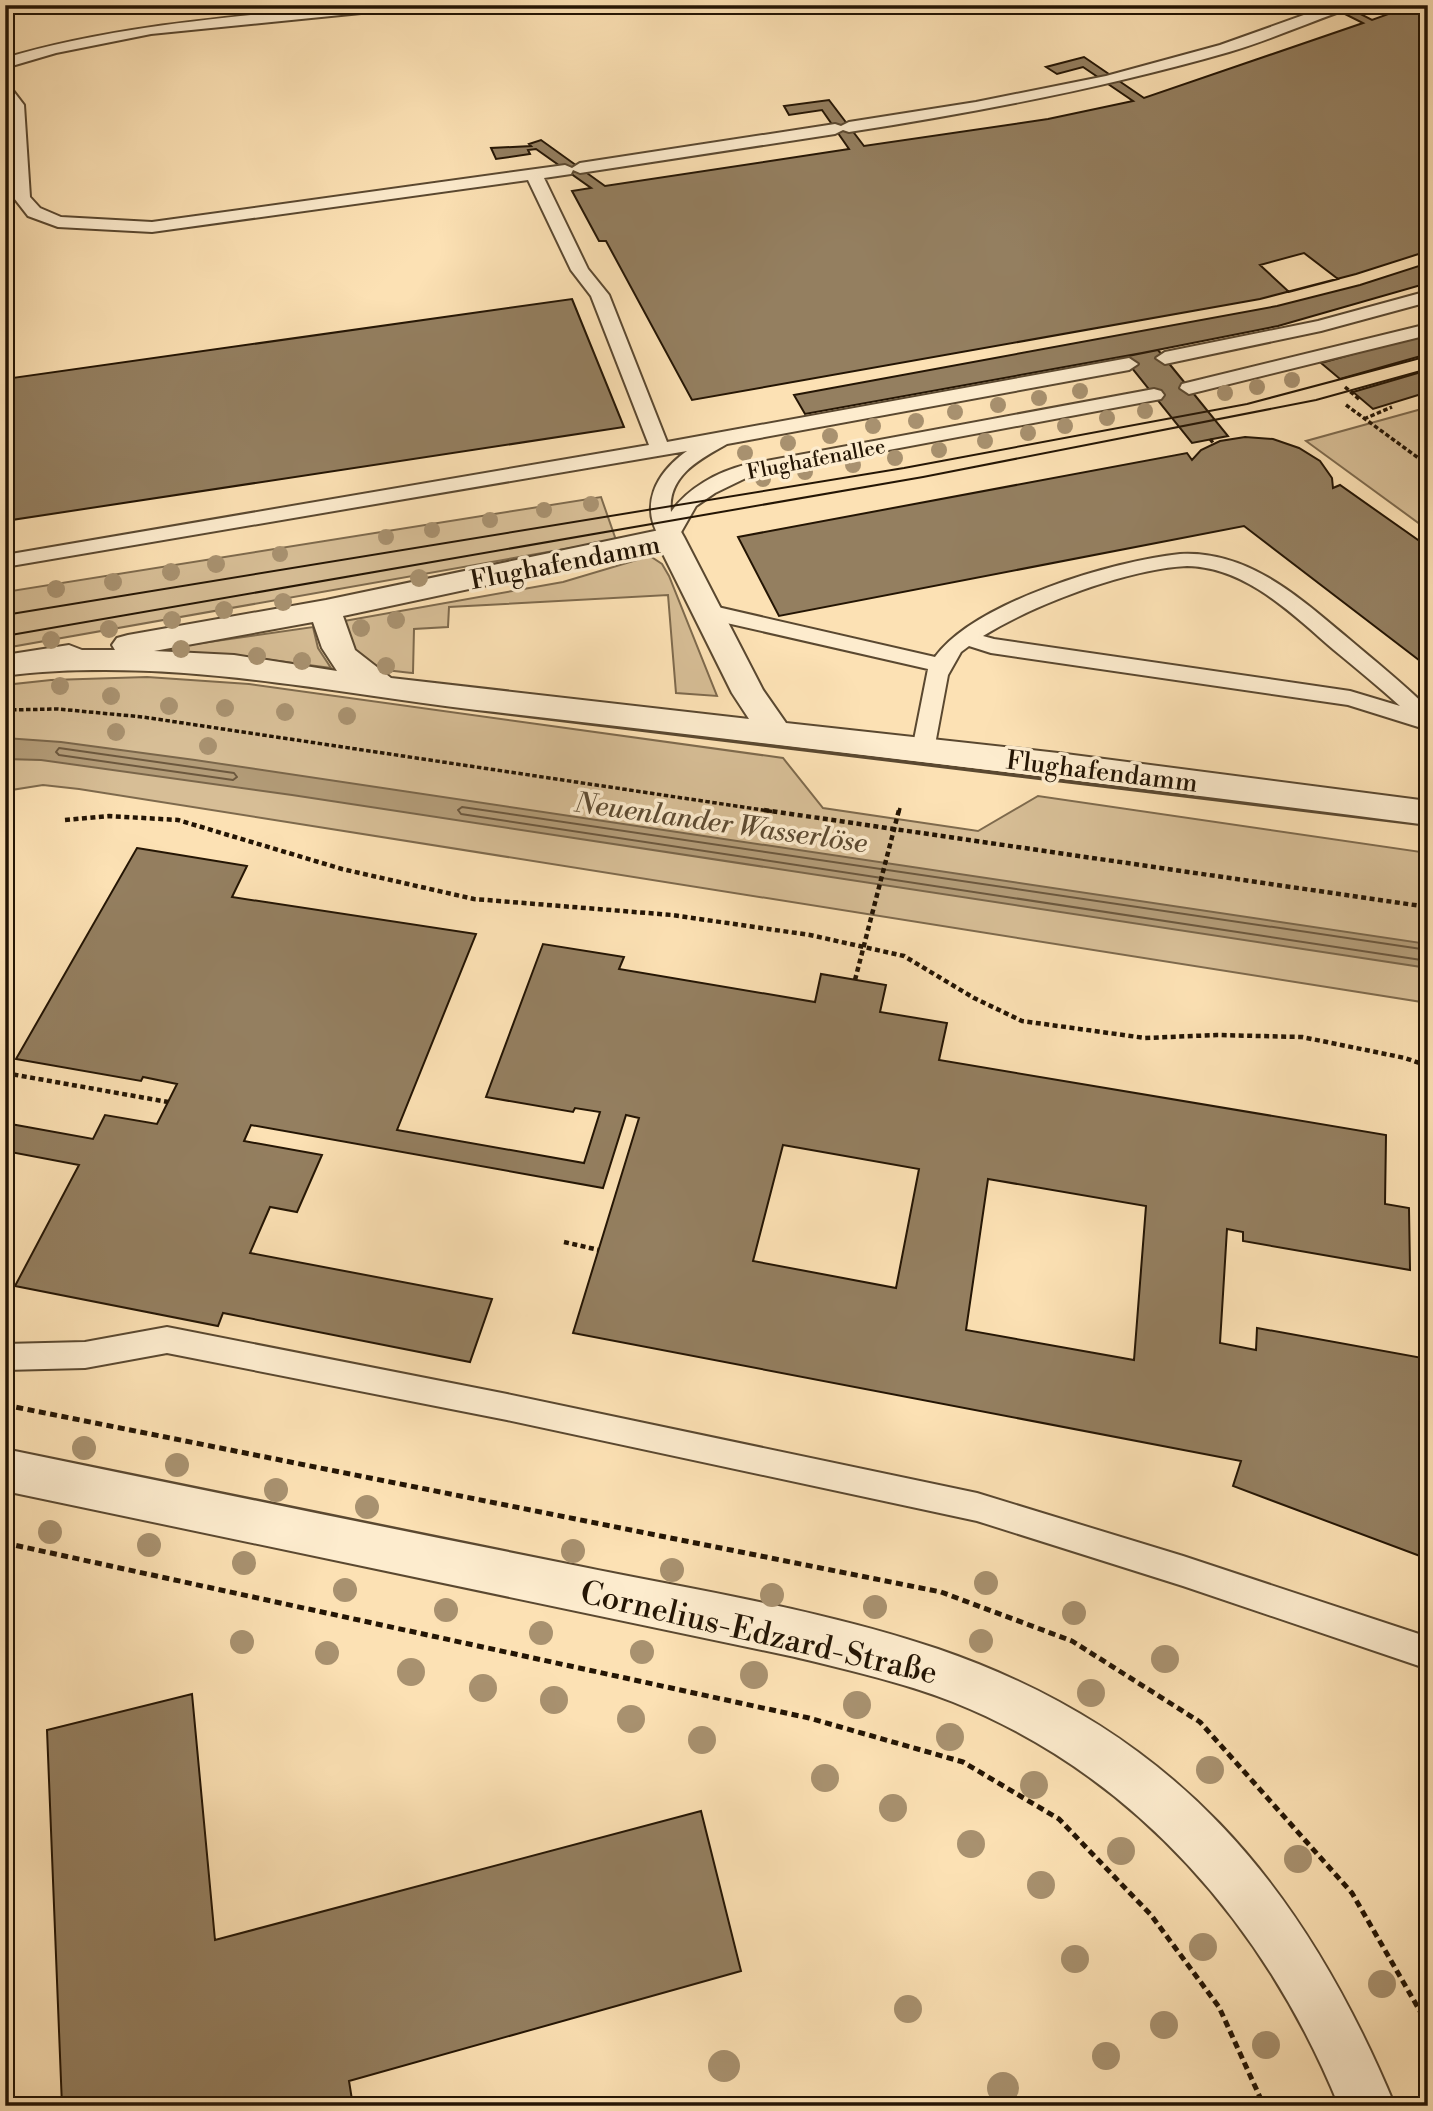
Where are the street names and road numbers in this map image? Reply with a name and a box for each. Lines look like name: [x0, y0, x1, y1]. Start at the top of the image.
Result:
street label: Flughafenallee: [745, 434, 888, 486]
street label: Flughafendamm: [468, 529, 663, 597]
street label: Flughafendamm: [1004, 744, 1200, 800]
street label: Cornelius-Edzard-Straße: [576, 1572, 941, 1694]

